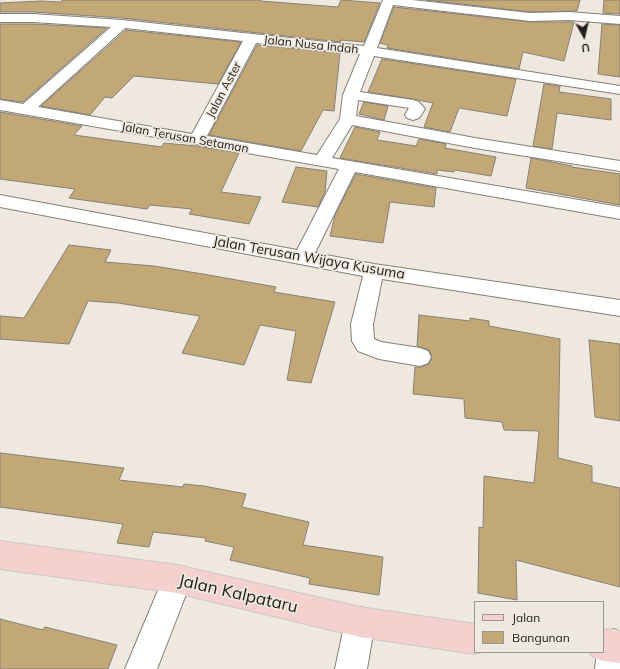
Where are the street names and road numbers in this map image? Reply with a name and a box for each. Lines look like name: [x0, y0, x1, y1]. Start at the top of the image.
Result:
street label: Jalan Nusa Indah: [263, 33, 359, 57]
street label: Jalan Aster: [203, 60, 245, 120]
street label: Jalan Terusan Setaman: [120, 120, 250, 156]
street label: Jalan Terusan Wijaya Kusuma: [212, 233, 406, 283]
street label: Jalan Kalpataru: [176, 570, 300, 618]

